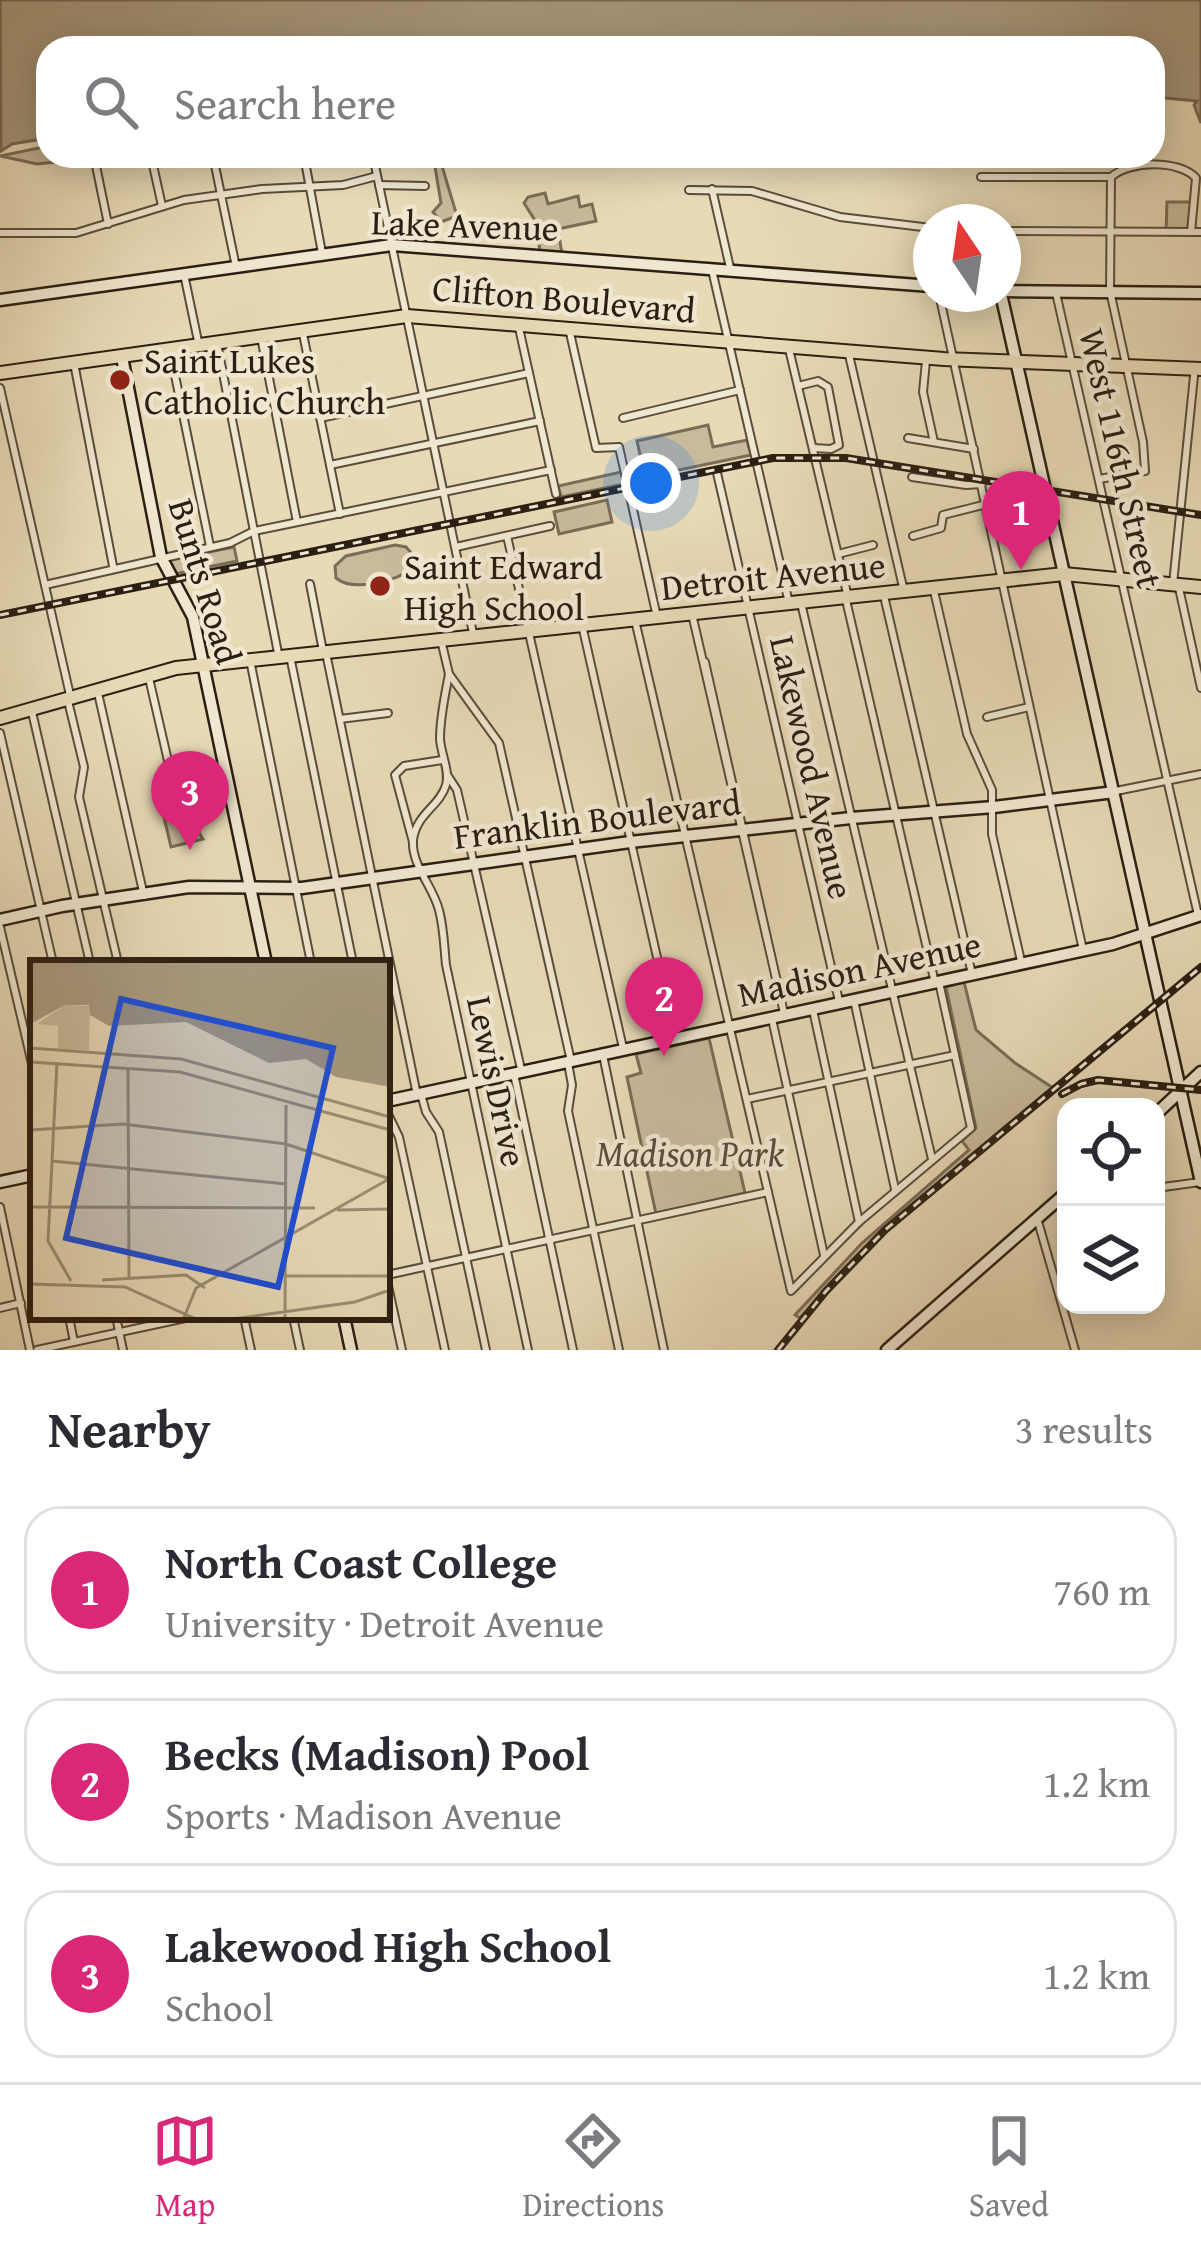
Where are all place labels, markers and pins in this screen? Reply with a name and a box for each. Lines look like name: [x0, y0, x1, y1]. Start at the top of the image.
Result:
place label: Saint Lukes Catholic Church: [144, 333, 385, 427]
marker: Saint Lukes Catholic Church: [107, 367, 133, 393]
pin: 1: [982, 471, 1060, 570]
place label: Saint Edward High School: [404, 539, 603, 633]
marker: Saint Edward High School: [367, 573, 393, 599]
pin: 3: [151, 751, 229, 850]
pin: 2: [625, 957, 703, 1056]

